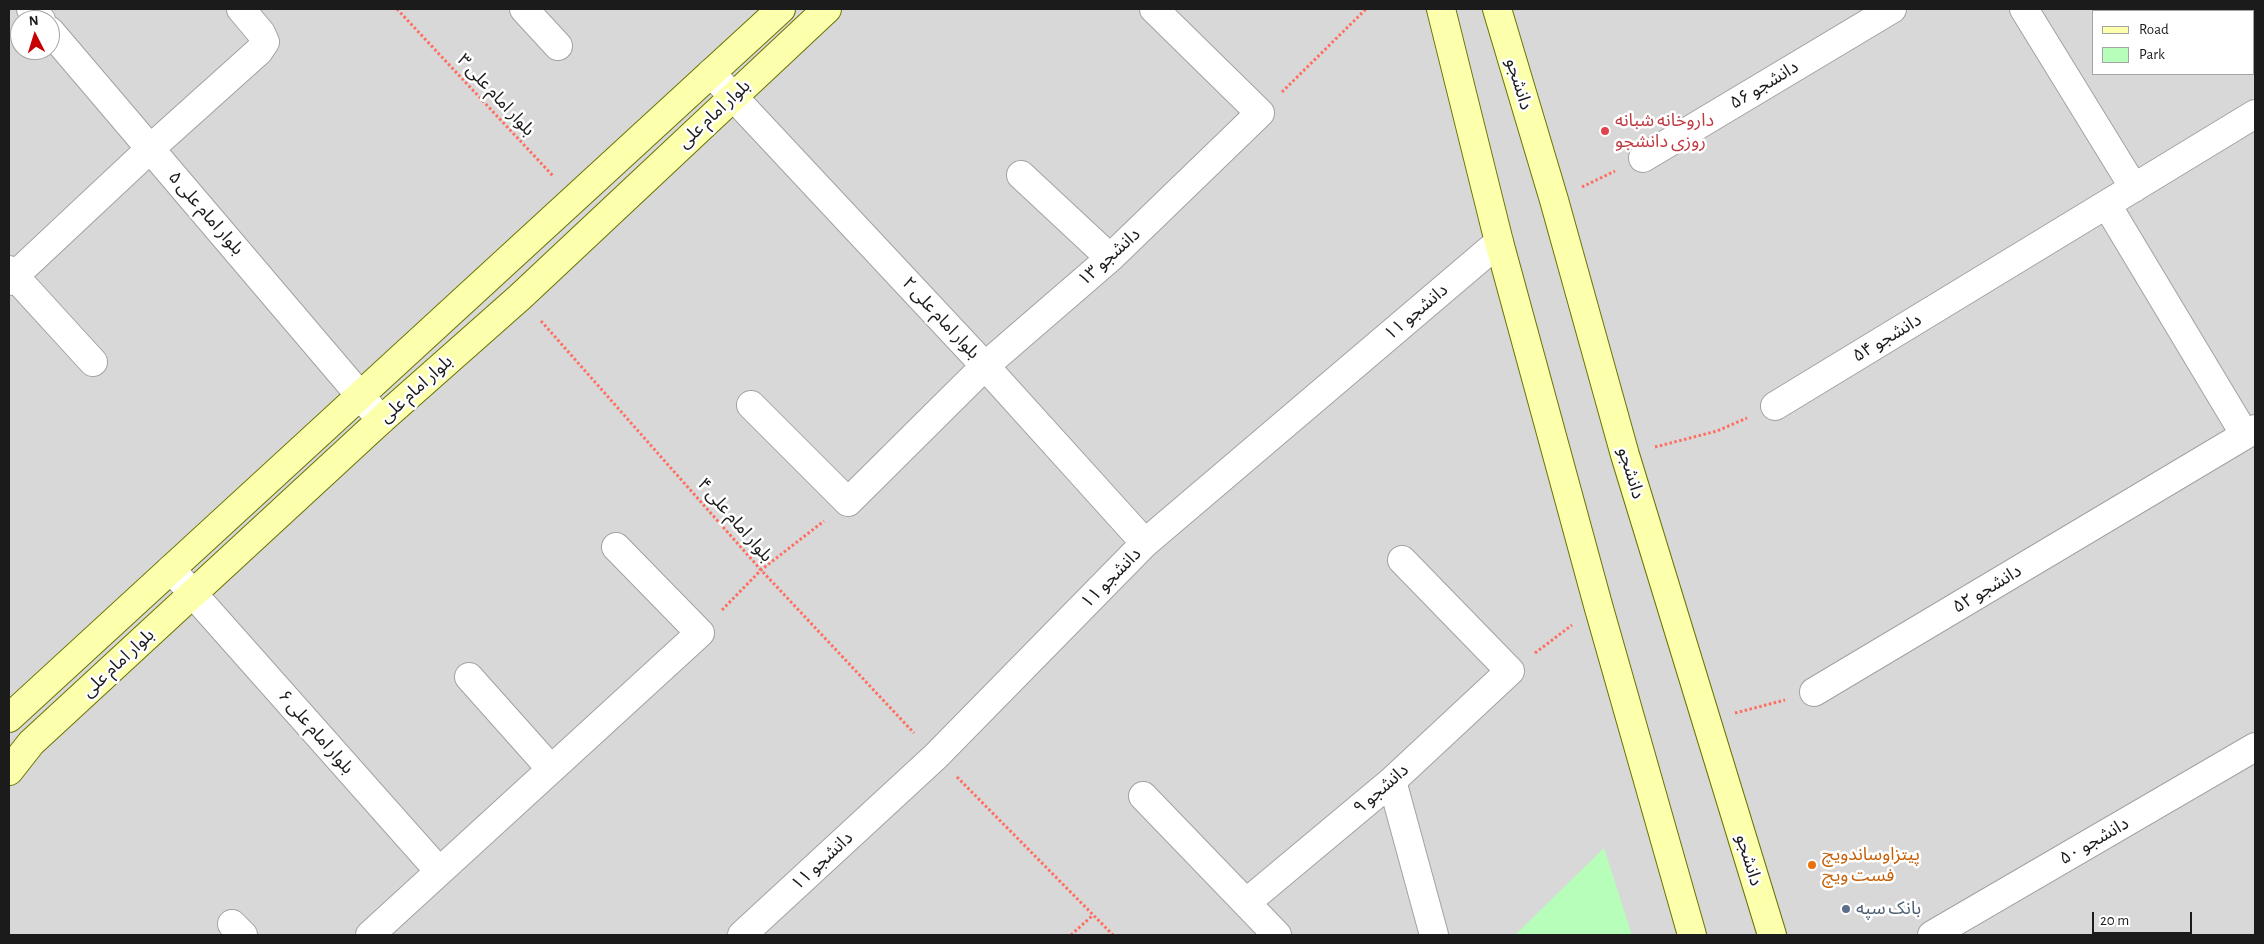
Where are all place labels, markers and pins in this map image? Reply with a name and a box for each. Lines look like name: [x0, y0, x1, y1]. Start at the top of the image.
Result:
place label: داروخانه شبانه روزی دانشجو: [1615, 110, 1714, 152]
marker: داروخانه شبانه روزی دانشجو: [1599, 125, 1611, 137]
place label: پیتزاوساندویچ فست ویچ: [1822, 844, 1920, 886]
marker: پیتزاوساندویچ فست ویچ: [1806, 859, 1818, 871]
place label: بانک سپه: [1856, 898, 1921, 920]
marker: بانک سپه: [1840, 903, 1852, 915]

